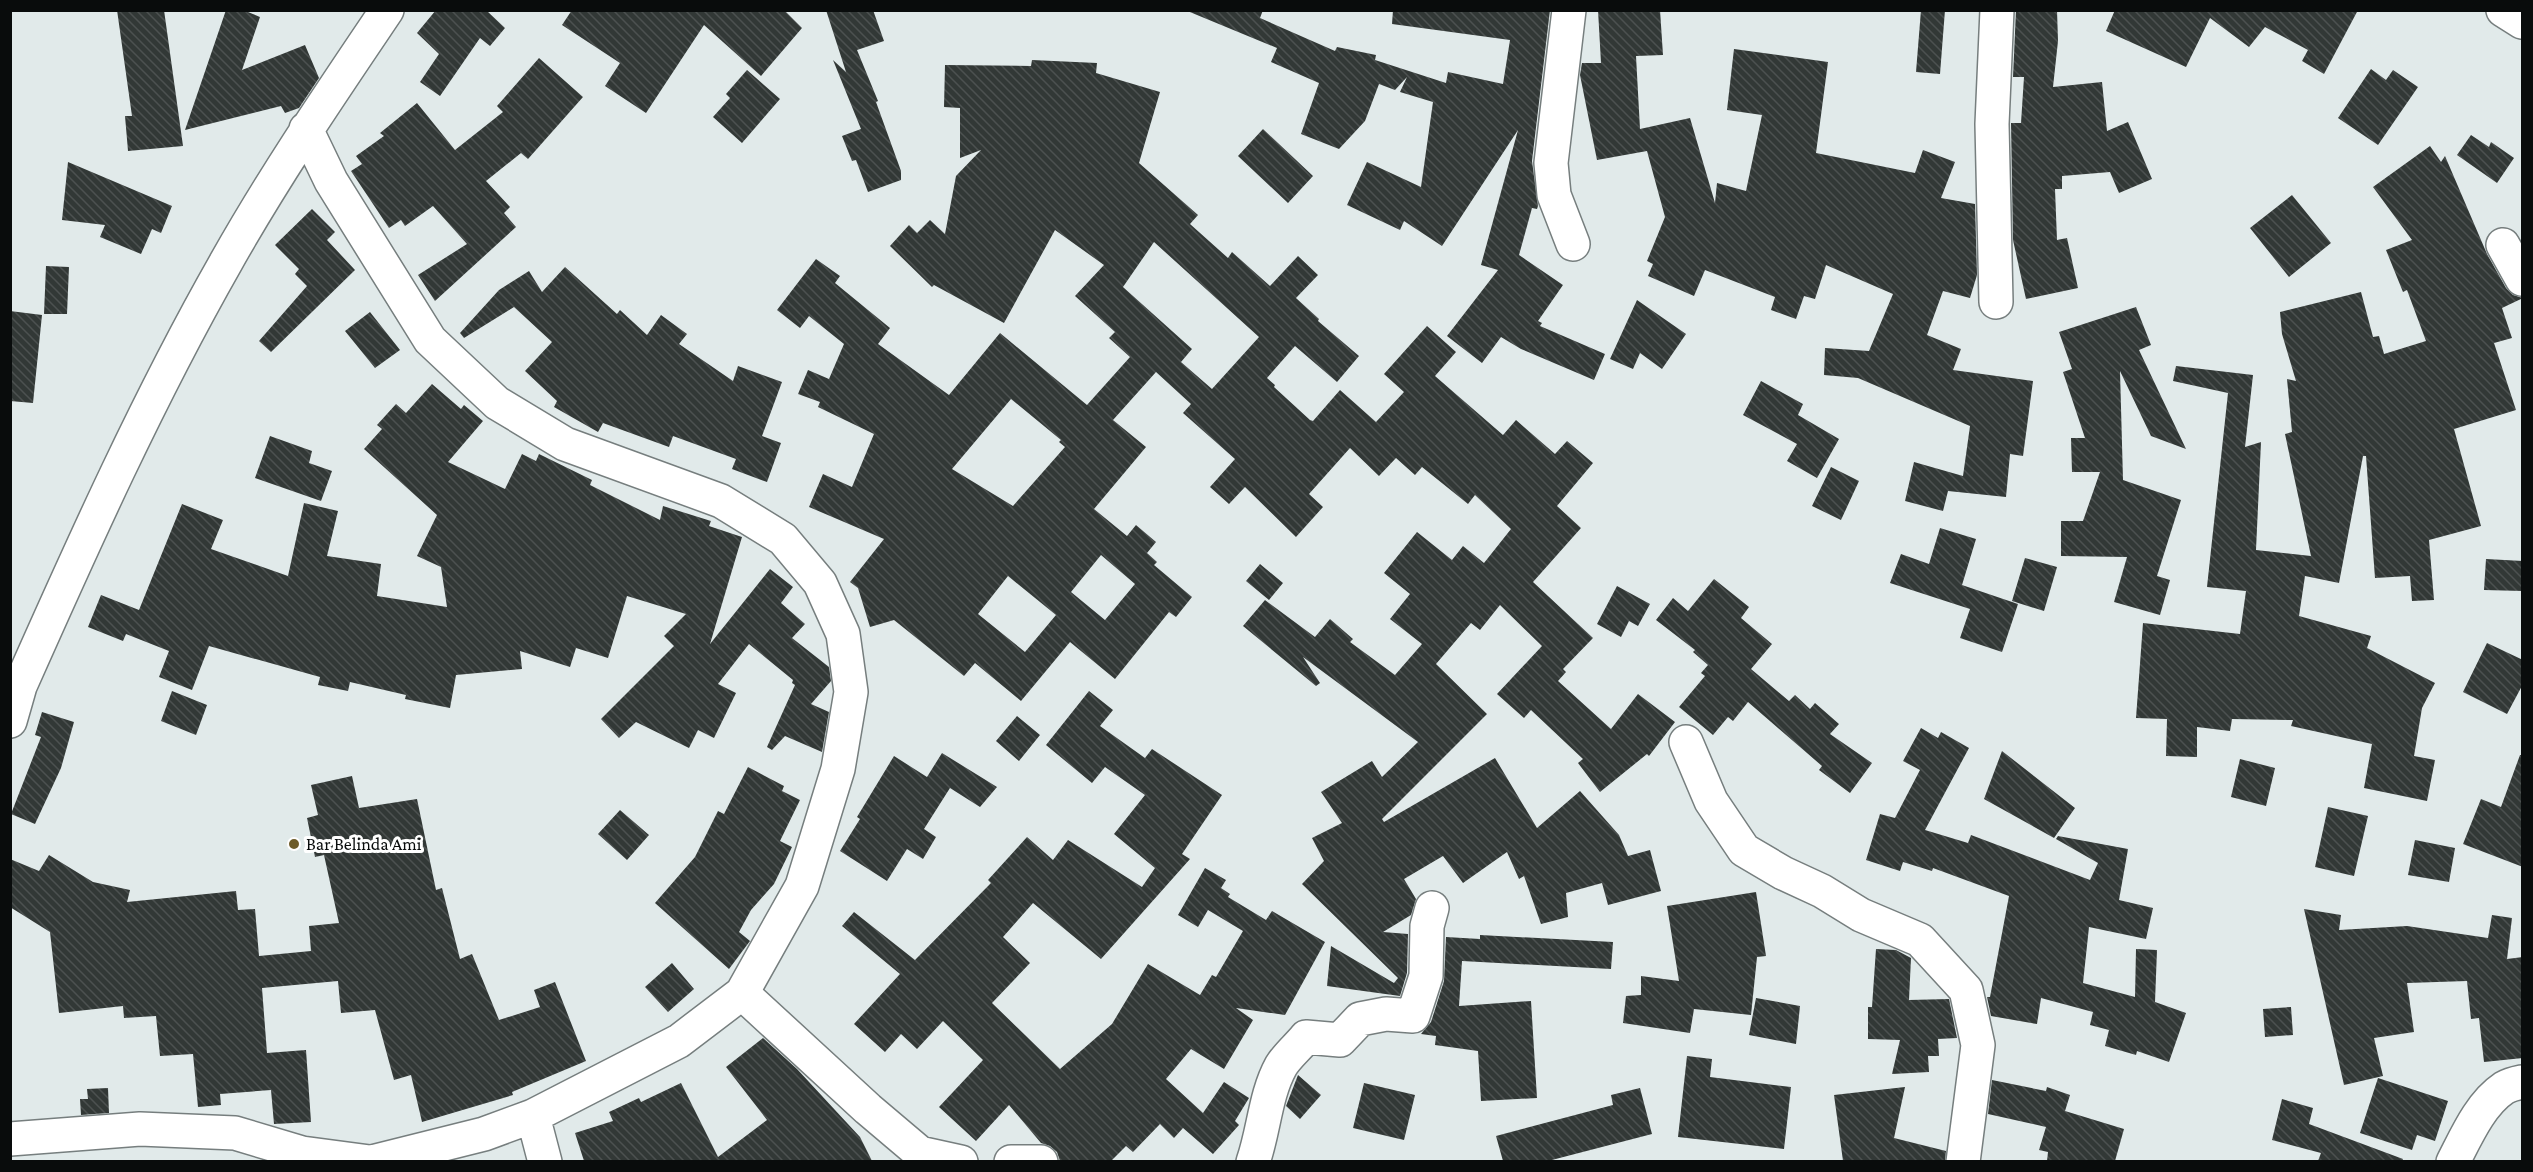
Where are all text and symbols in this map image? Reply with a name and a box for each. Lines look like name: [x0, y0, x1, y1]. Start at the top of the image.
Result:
place label: Bar Belinda Ami: [306, 834, 422, 854]
marker: Bar Belinda Ami: [287, 837, 301, 851]

